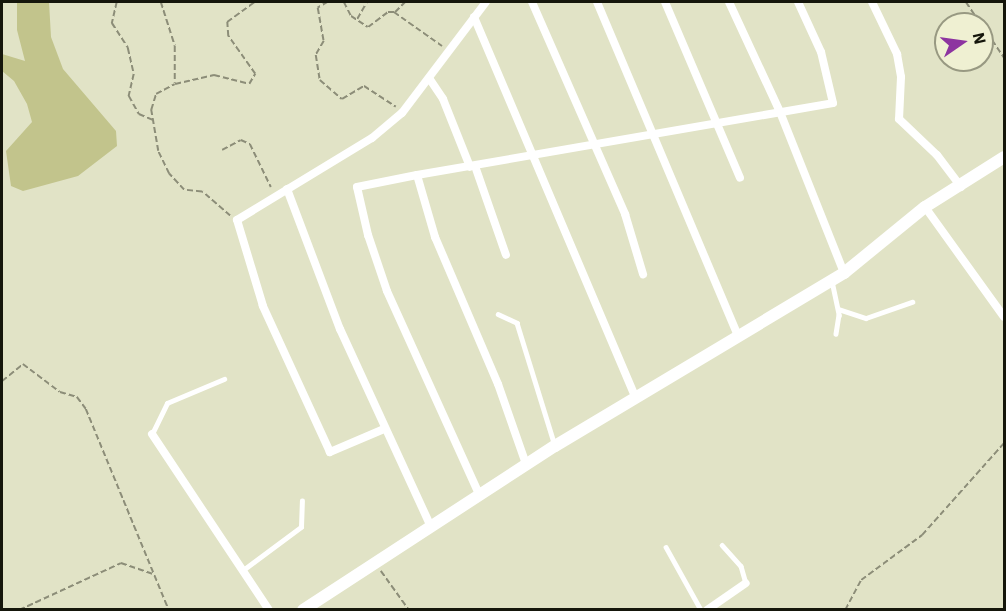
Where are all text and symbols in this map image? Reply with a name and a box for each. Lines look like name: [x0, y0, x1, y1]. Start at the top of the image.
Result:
north arrow: [934, 12, 994, 72]
text: N: [969, 31, 991, 46]

